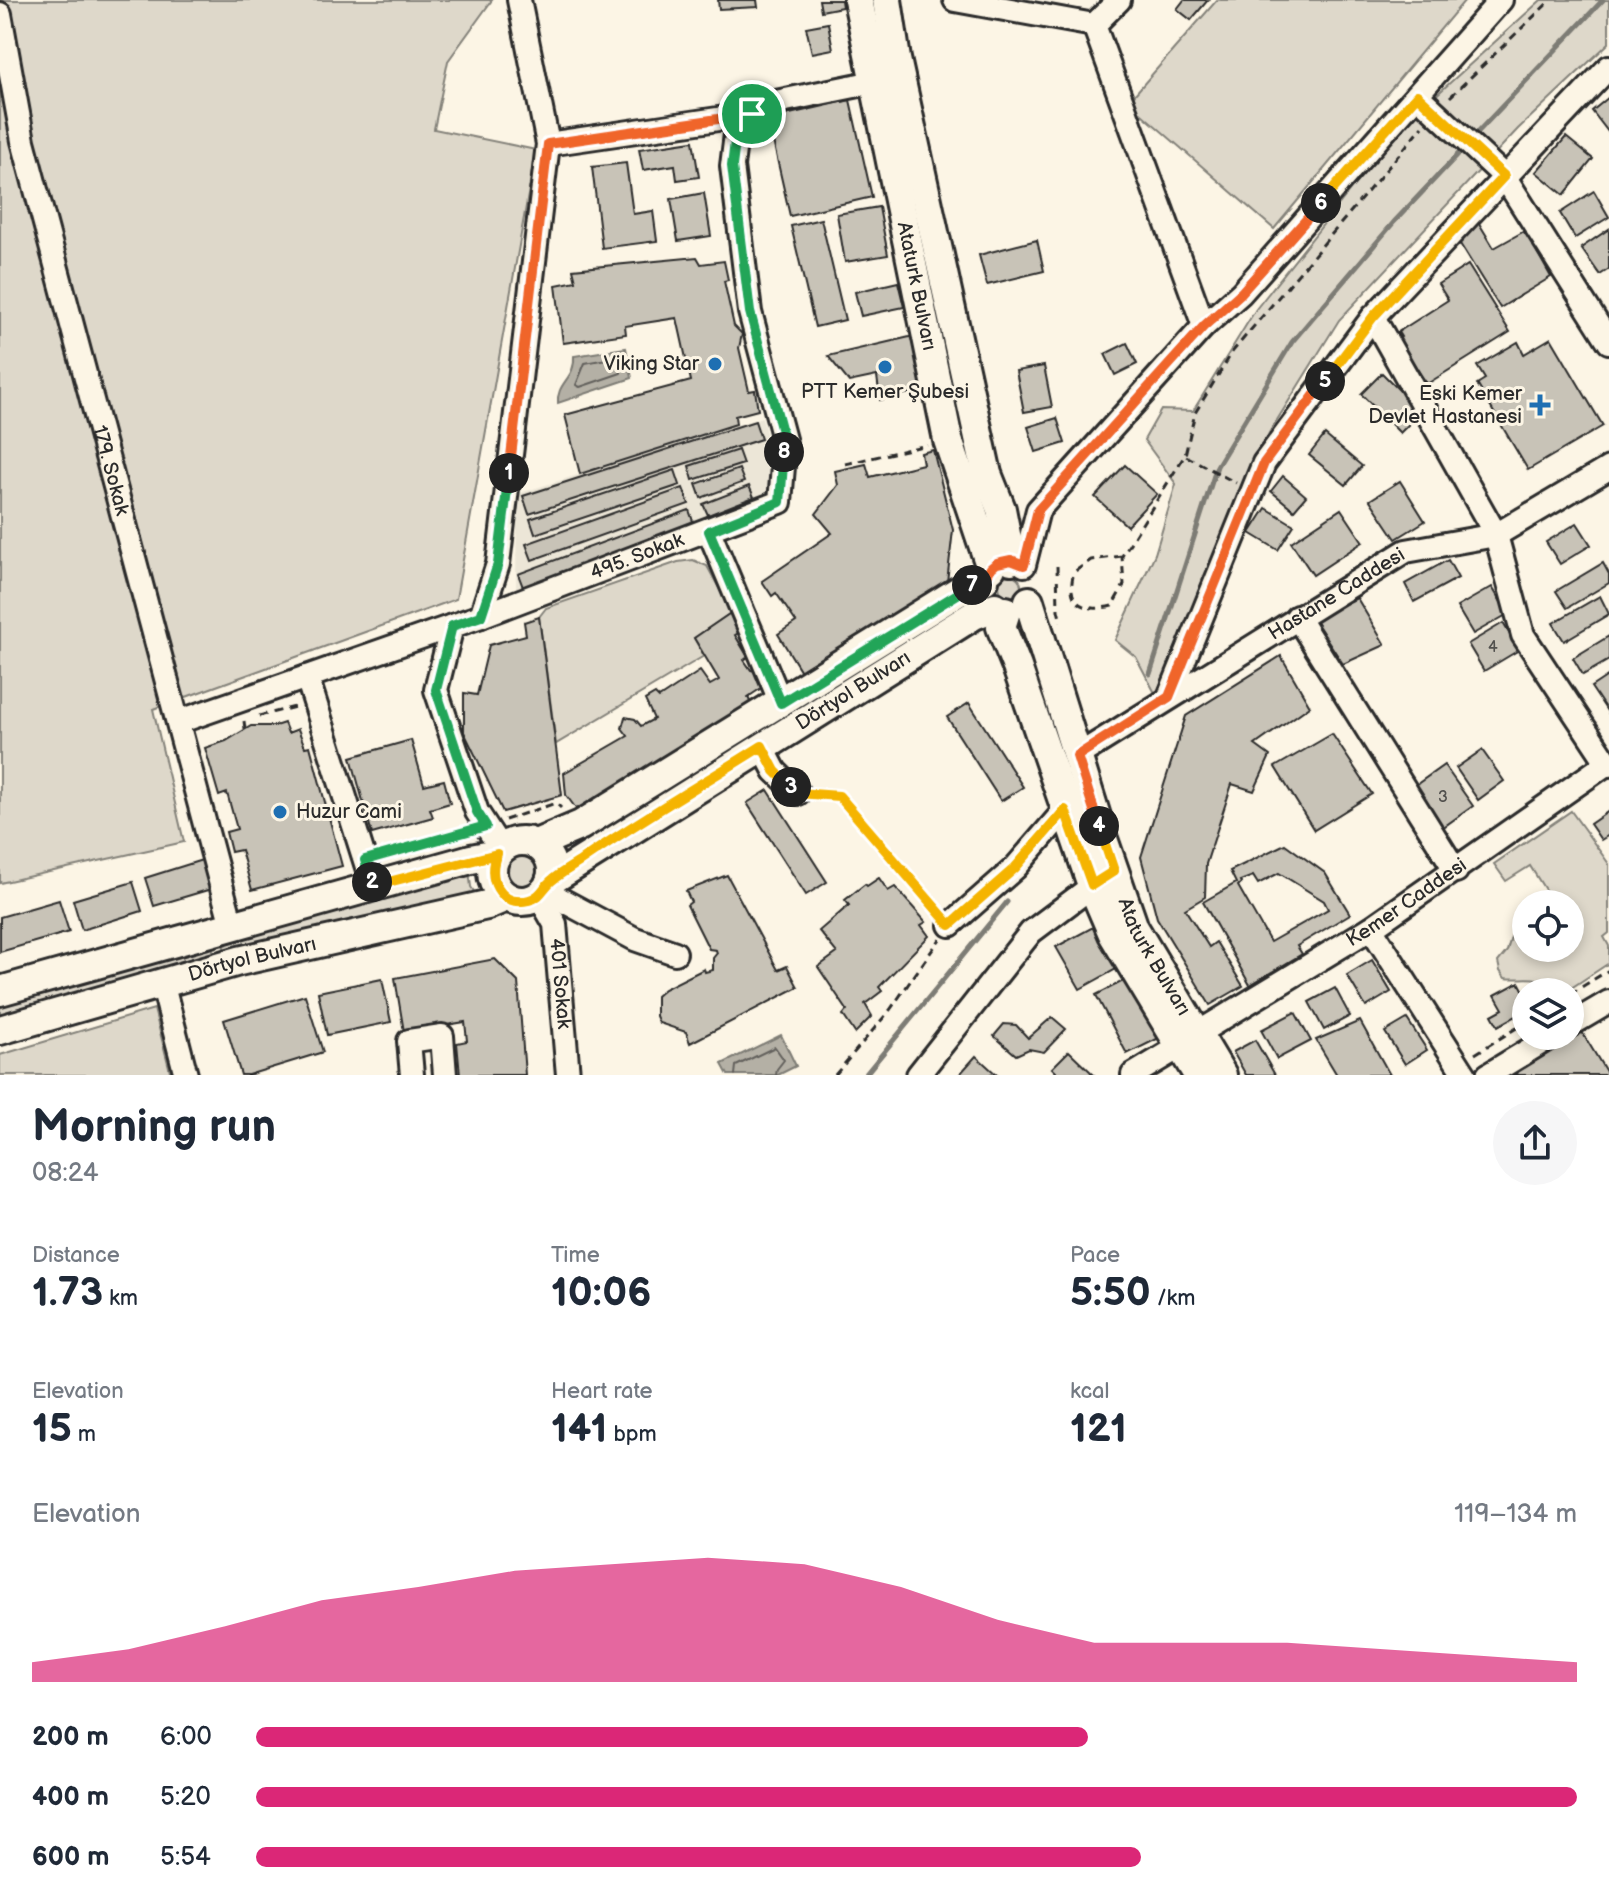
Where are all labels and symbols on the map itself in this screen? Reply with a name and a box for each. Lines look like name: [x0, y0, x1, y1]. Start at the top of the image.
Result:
pin: [718, 80, 786, 148]
pin: 6: [1301, 183, 1341, 223]
street label: Ataturk Bulvarı: [892, 220, 941, 353]
place label: Viking Star: [603, 352, 700, 376]
marker: Viking Star: [706, 355, 724, 373]
marker: PTT Kemer Şubesi: [876, 358, 894, 376]
pin: 5: [1305, 361, 1345, 401]
place label: PTT Kemer Şubesi: [801, 380, 969, 404]
place label: Eski Kemer Devlet Hastanesi: [1368, 382, 1523, 429]
marker: Eski Kemer Devlet Hastanesi: [1529, 394, 1551, 416]
street label: 179. Sokak: [87, 423, 134, 518]
pin: 8: [764, 432, 804, 472]
pin: 1: [489, 453, 529, 493]
street label: 495. Sokak: [587, 528, 687, 585]
street label: Hastane Caddesi: [1264, 543, 1409, 646]
pin: 7: [952, 565, 992, 605]
house number: 4: [1488, 638, 1498, 657]
street label: Dörtyol Bulvarı: [791, 646, 915, 736]
pin: 3: [771, 767, 811, 807]
house number: 3: [1438, 788, 1448, 807]
place label: Huzur Cami: [296, 800, 402, 824]
marker: Huzur Cami: [271, 803, 289, 821]
pin: 4: [1079, 806, 1119, 846]
street label: Kemer Caddesi: [1342, 853, 1471, 952]
pin: 2: [352, 862, 392, 902]
street label: Ataturk Bulvarı: [1113, 895, 1196, 1020]
street label: Dörtyol Bulvarı: [185, 932, 318, 987]
street label: 401 Sokak: [544, 937, 576, 1030]

